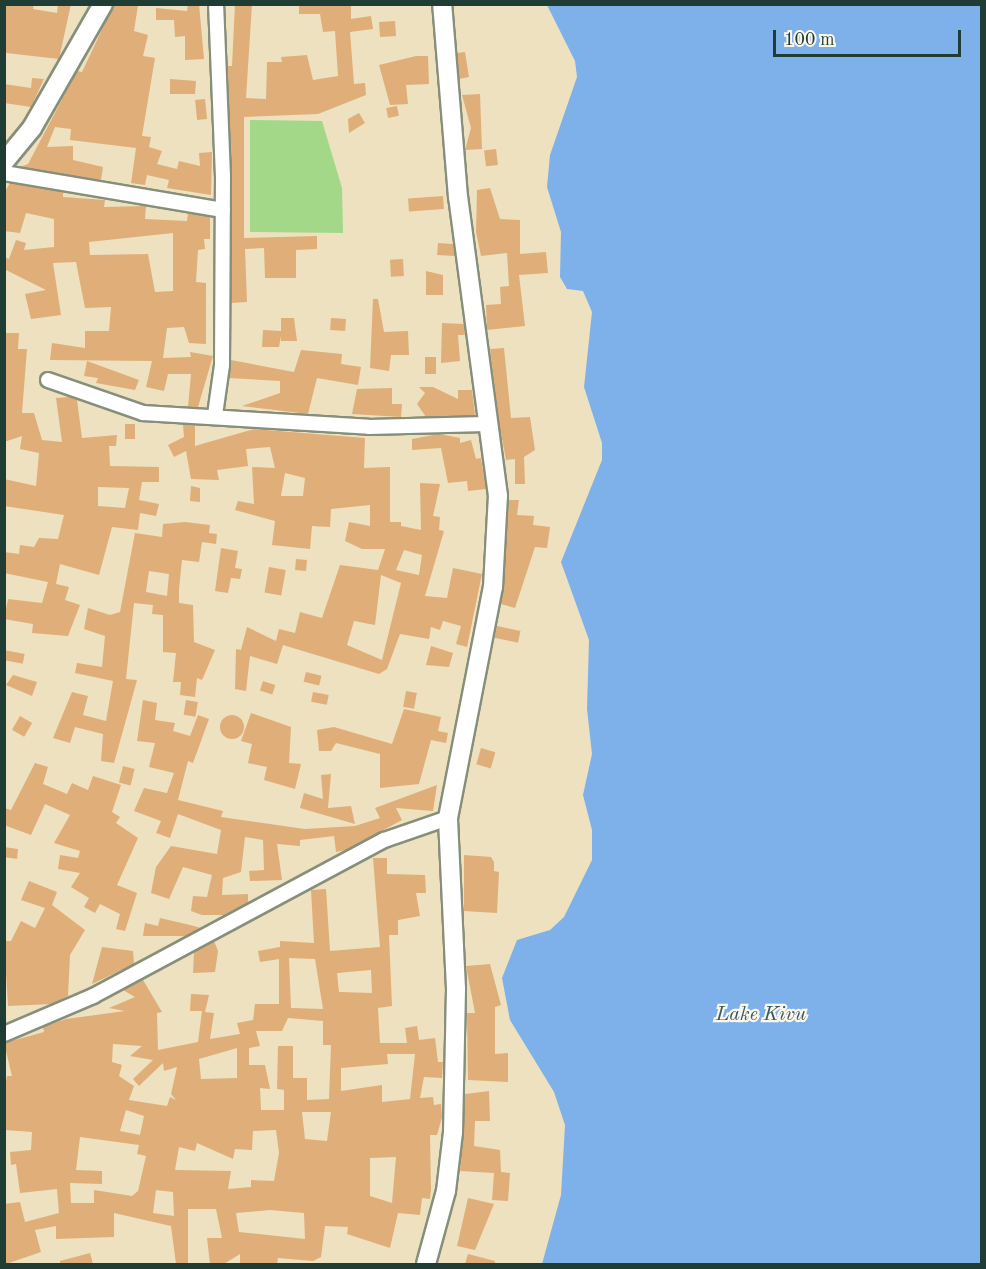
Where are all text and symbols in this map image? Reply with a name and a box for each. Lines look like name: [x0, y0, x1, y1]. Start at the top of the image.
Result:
scale bar: [776, 18, 964, 56]
text: 100 m: [784, 31, 835, 49]
water label: Lake Kivu: [716, 1003, 806, 1027]

